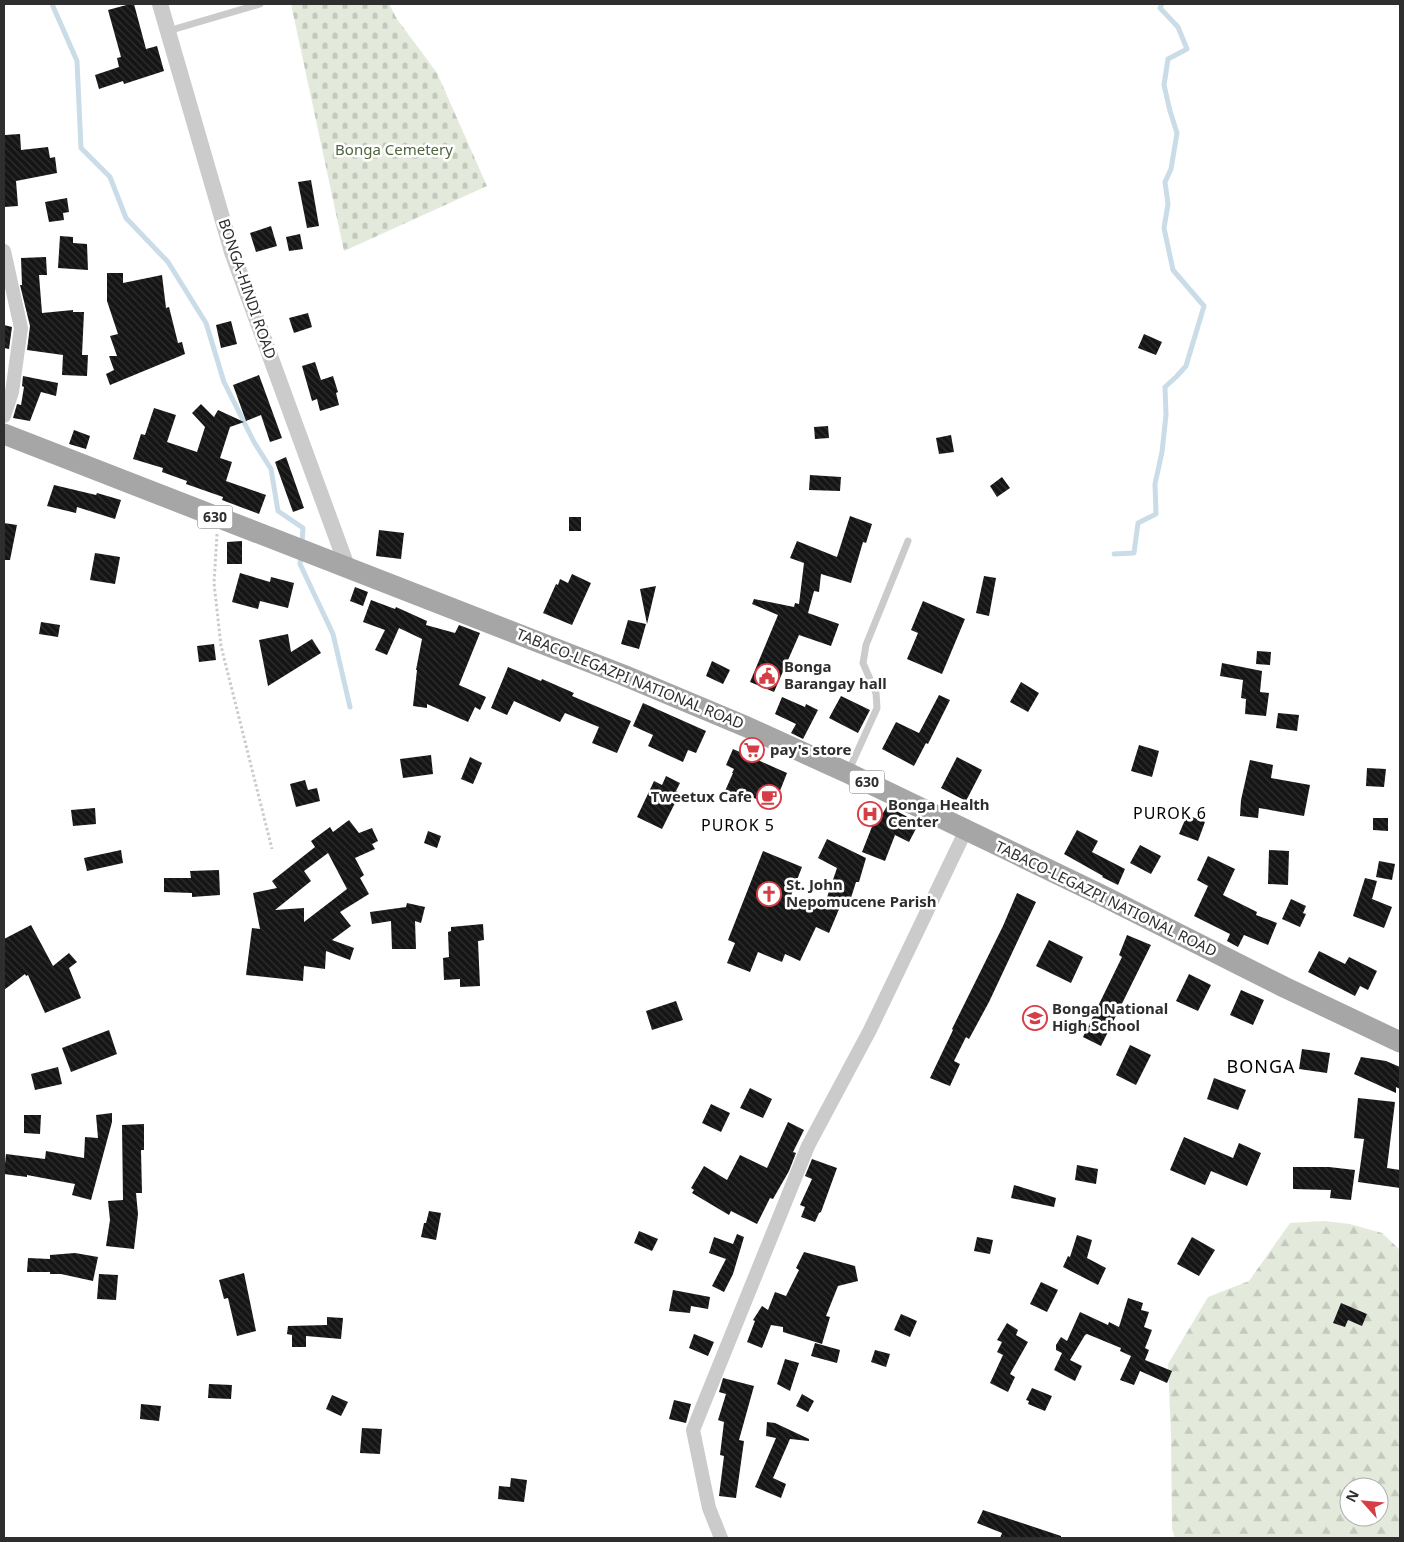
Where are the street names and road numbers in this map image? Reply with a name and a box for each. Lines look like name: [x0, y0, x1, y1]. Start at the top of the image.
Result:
street label: BONGA-HINDI ROAD: [215, 216, 281, 361]
road number: 630: [198, 506, 232, 528]
street label: TABACO-LEGAZPI NATIONAL ROAD: [513, 623, 747, 733]
road number: 630: [850, 770, 884, 794]
street label: TABACO-LEGAZPI NATIONAL ROAD: [992, 836, 1221, 961]

